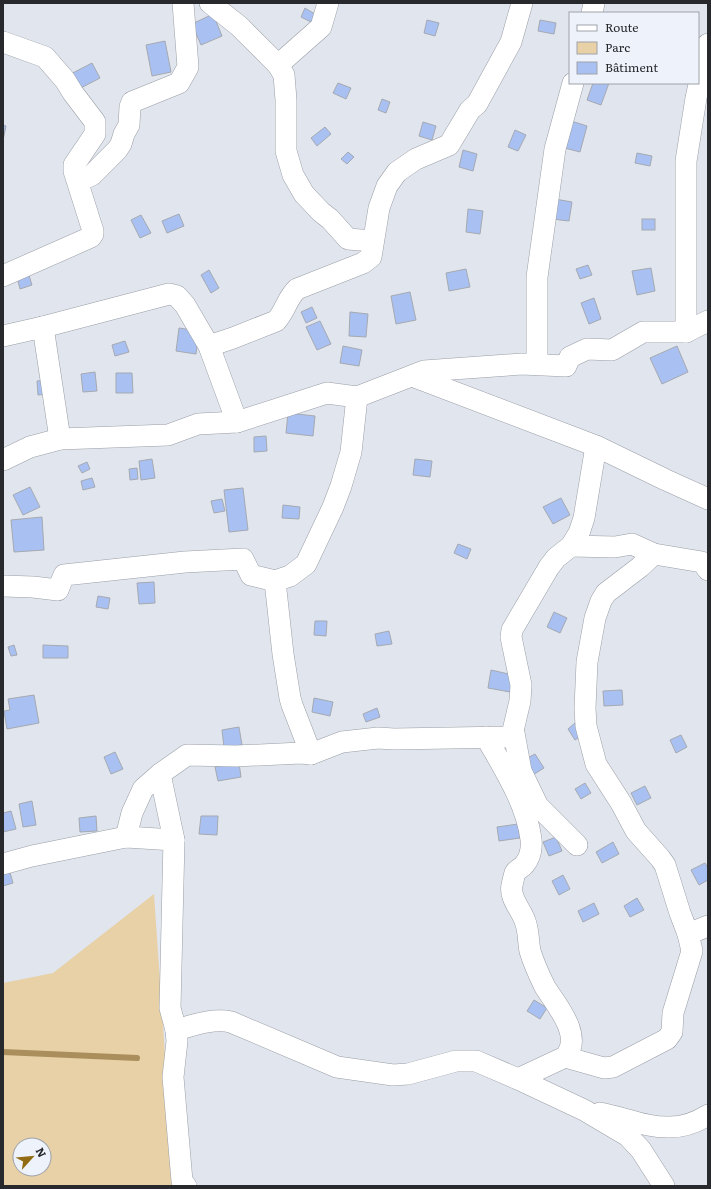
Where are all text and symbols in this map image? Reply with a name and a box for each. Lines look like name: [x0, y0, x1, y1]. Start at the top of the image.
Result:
legend: [569, 12, 699, 84]
text: Route: [605, 18, 639, 36]
text: Parc: [605, 38, 630, 56]
text: Bâtiment: [605, 58, 658, 76]
north arrow: [12, 1137, 52, 1177]
text: N: [33, 1144, 51, 1160]

